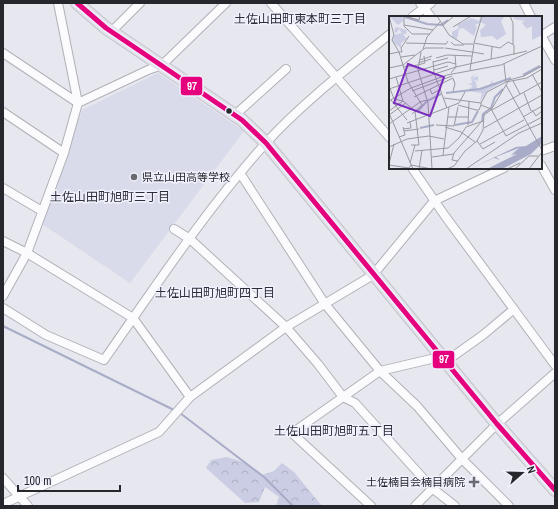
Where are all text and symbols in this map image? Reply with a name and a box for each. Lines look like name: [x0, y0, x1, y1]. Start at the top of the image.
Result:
district label: 土佐山田町東本町三丁目: [234, 11, 366, 27]
inset map: [389, 16, 542, 169]
line badge: 97: [180, 76, 203, 96]
text: 97: [187, 79, 197, 93]
unlabelled marker: [224, 106, 234, 116]
place label: 県立山田高等学校: [142, 170, 230, 184]
marker: 県立山田高等学校: [129, 172, 139, 182]
district label: 土佐山田町旭町三丁目: [50, 189, 170, 205]
district label: 土佐山田町旭町四丁目: [155, 285, 275, 301]
line badge: 97: [432, 350, 455, 369]
text: 97: [439, 352, 449, 366]
district label: 土佐山田町旭町五丁目: [274, 423, 394, 439]
north arrow: [502, 453, 542, 493]
text: N: [524, 464, 539, 475]
scale bar: [18, 467, 120, 493]
text: 100 m: [24, 473, 51, 489]
place label: 土佐楠目会楠目病院: [366, 475, 465, 489]
marker: 土佐楠目会楠目病院: [468, 476, 480, 488]

